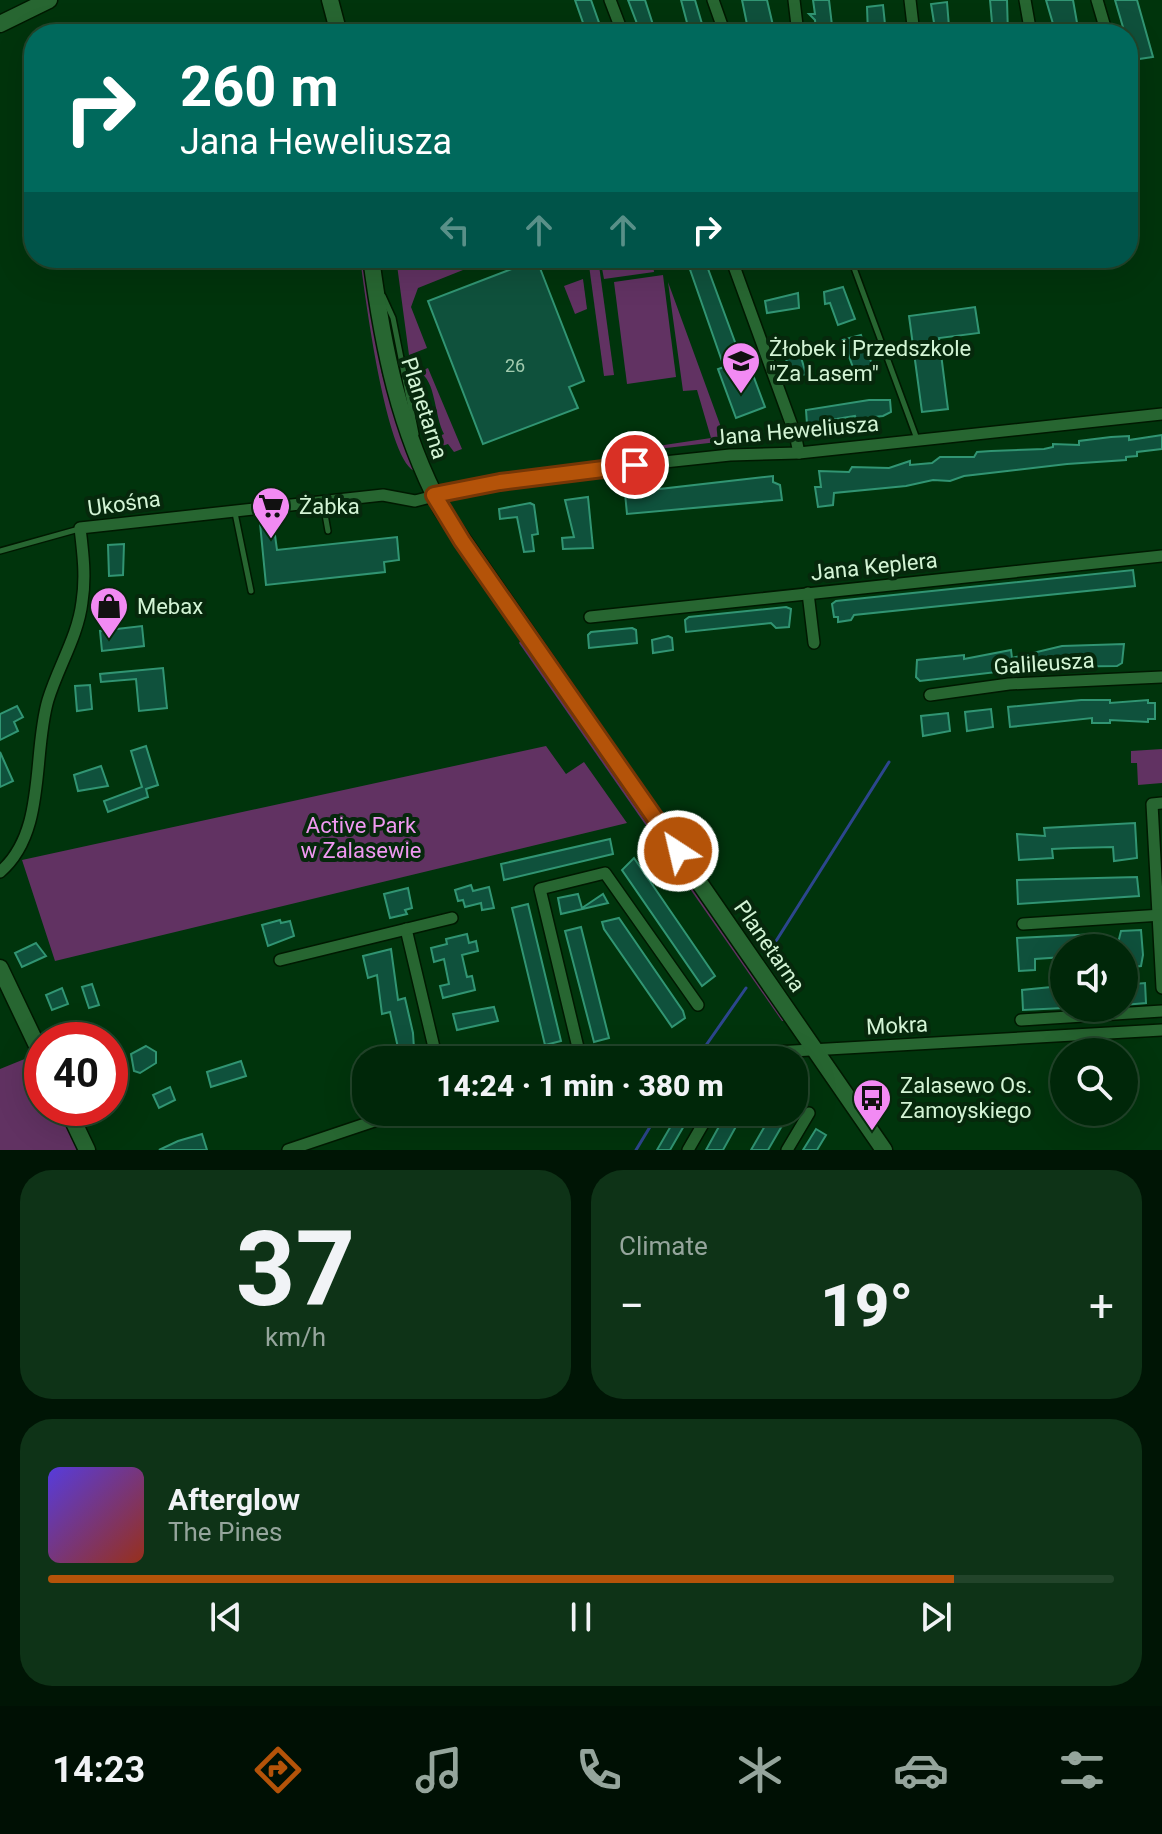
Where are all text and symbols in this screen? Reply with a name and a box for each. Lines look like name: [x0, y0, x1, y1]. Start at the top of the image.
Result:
text: 260 m: [180, 54, 339, 120]
icon: right: [48, 56, 152, 160]
text: Jana Heweliusza: [180, 121, 452, 163]
icon: left: [433, 208, 477, 252]
icon: ahead: [517, 208, 561, 252]
icon: ahead: [601, 208, 645, 252]
icon: right: [685, 208, 729, 252]
place label: Żłobek i Przedszkole "Za Lasem": [769, 336, 971, 386]
school or university icon: Żłobek i Przedszkole "Za Lasem": [720, 340, 762, 395]
street label: Planetarna: [396, 354, 453, 462]
house number: 26: [505, 355, 525, 376]
street label: Jana Heweliusza: [712, 411, 880, 450]
pin: [601, 431, 669, 499]
icon: arrive: [613, 443, 657, 487]
supermarket icon: Żabka: [250, 485, 292, 540]
street label: Ukośna: [86, 486, 162, 521]
place label: Żabka: [299, 494, 360, 519]
street label: Jana Keplera: [809, 547, 939, 586]
shop icon: Mebax: [88, 585, 130, 640]
place label: Mebax: [137, 594, 203, 619]
street label: Galileusza: [993, 648, 1095, 679]
position arrow: [636, 809, 720, 893]
park label: Active Park w Zalasewie: [300, 813, 422, 863]
street label: Planetarna: [729, 896, 810, 997]
map controls: [1050, 934, 1138, 1126]
button: sound: [1050, 934, 1138, 1022]
street label: Mokra: [865, 1011, 929, 1040]
speed limit sign: 40: [24, 1022, 128, 1126]
button: search: [1050, 1038, 1138, 1126]
text: 14:24 · 1 min · 380 m: [436, 1068, 724, 1103]
place label: Zalasewo Os. Zamoyskiego: [900, 1073, 1032, 1123]
bus stop icon: Zalasewo Os. Zamoyskiego: [851, 1077, 893, 1132]
text: 37: [236, 1209, 355, 1330]
text: Climate: [619, 1231, 708, 1261]
text: 19°: [820, 1270, 913, 1341]
text: −: [619, 1280, 644, 1332]
text: +: [1089, 1280, 1114, 1332]
text: km/h: [265, 1322, 326, 1352]
text: Afterglow: [168, 1482, 300, 1517]
text: The Pines: [168, 1517, 282, 1547]
icon: previous: [204, 1595, 248, 1639]
icon: pause: [559, 1595, 603, 1639]
icon: next: [914, 1595, 958, 1639]
icon: directions: [250, 1742, 306, 1798]
icon: music: [411, 1742, 467, 1798]
icon: phone: [571, 1742, 627, 1798]
icon: climate: [732, 1742, 788, 1798]
icon: car: [893, 1742, 949, 1798]
icon: filters: [1054, 1742, 1110, 1798]
text: 14:23: [52, 1749, 145, 1791]

